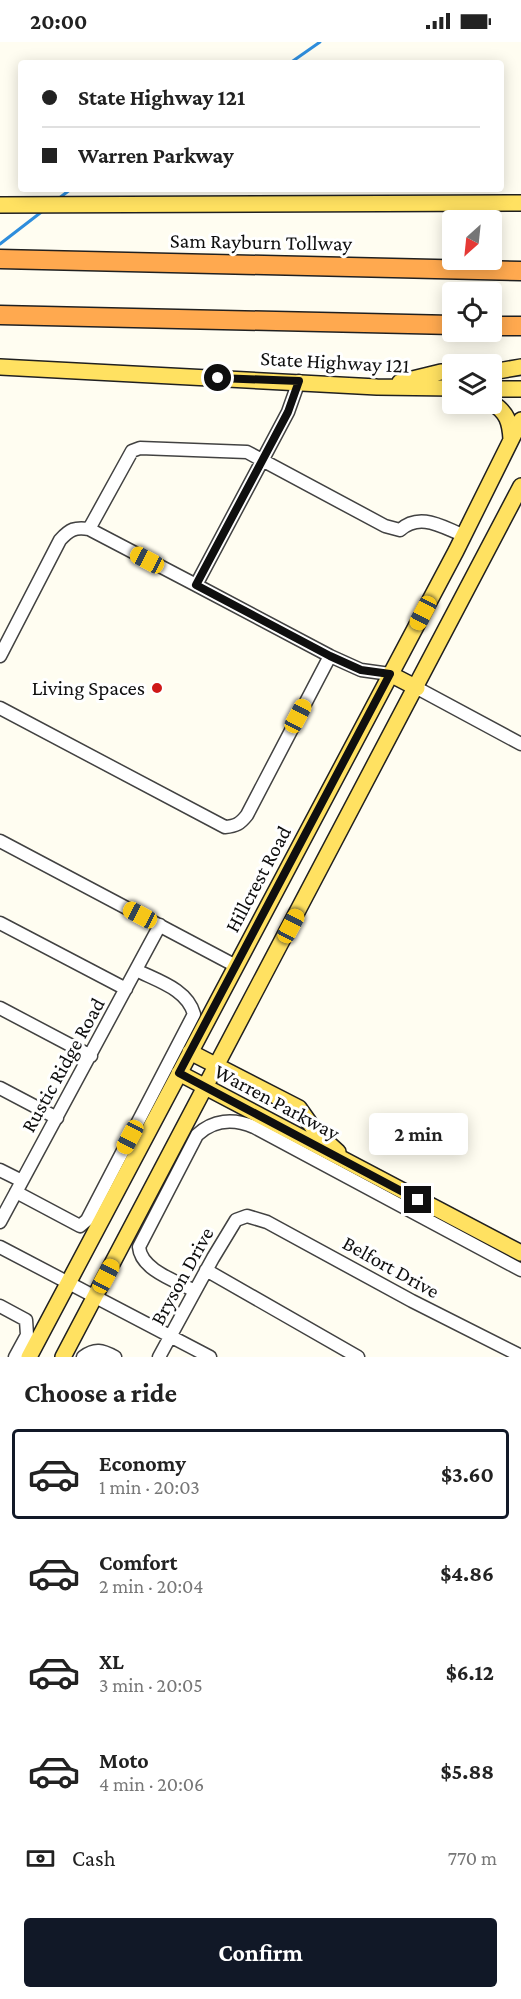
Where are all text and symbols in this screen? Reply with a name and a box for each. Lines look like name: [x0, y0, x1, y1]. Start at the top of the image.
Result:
text: 20:00: [30, 9, 87, 34]
text: State Highway 121: [78, 85, 245, 110]
text: Warren Parkway: [78, 143, 234, 168]
north arrow: [442, 210, 502, 270]
map controls: [442, 210, 502, 414]
street label: Sam Rayburn Tollway: [170, 228, 353, 256]
button: locate: [442, 282, 502, 342]
street label: State Highway 121: [260, 346, 410, 378]
button: layers: [442, 354, 502, 414]
route start: [204, 364, 231, 391]
car: [127, 544, 167, 576]
car: [407, 593, 439, 633]
place label: Living Spaces: [32, 676, 145, 700]
marker: Living Spaces: [150, 681, 164, 695]
car: [282, 696, 314, 736]
street label: Hillcrest Road: [220, 822, 296, 936]
car: [120, 899, 160, 931]
car: [275, 906, 307, 946]
street label: Rustic Ridge Road: [16, 994, 110, 1136]
street label: Warren Parkway: [210, 1059, 344, 1145]
callout: 2 min: [368, 1113, 468, 1155]
car: [114, 1117, 146, 1157]
text: 2 min: [394, 1123, 443, 1145]
route end: [404, 1186, 431, 1213]
street label: Bryson Drive: [145, 1223, 219, 1329]
street label: Belfort Drive: [338, 1231, 444, 1303]
car: [90, 1256, 122, 1296]
text: Choose a ride: [24, 1378, 177, 1408]
icon: car: [27, 1447, 81, 1501]
text: Economy: [99, 1451, 186, 1476]
text: $3.60: [441, 1462, 494, 1487]
text: 1 min · 20:03: [99, 1476, 200, 1498]
icon: car: [27, 1546, 81, 1600]
text: Comfort: [99, 1550, 177, 1575]
text: $4.86: [440, 1561, 494, 1586]
text: 2 min · 20:04: [99, 1575, 204, 1597]
icon: car: [27, 1645, 81, 1699]
text: XL: [99, 1649, 124, 1674]
text: $6.12: [446, 1660, 494, 1685]
text: 3 min · 20:05: [99, 1674, 203, 1696]
icon: car: [27, 1744, 81, 1798]
text: Moto: [99, 1748, 149, 1773]
text: $5.88: [441, 1759, 494, 1784]
text: 4 min · 20:06: [99, 1773, 204, 1795]
icon: cash: [24, 1842, 57, 1875]
text: Cash: [72, 1846, 116, 1871]
text: 770 m: [448, 1847, 497, 1869]
button: Confirm: [24, 1918, 497, 1987]

